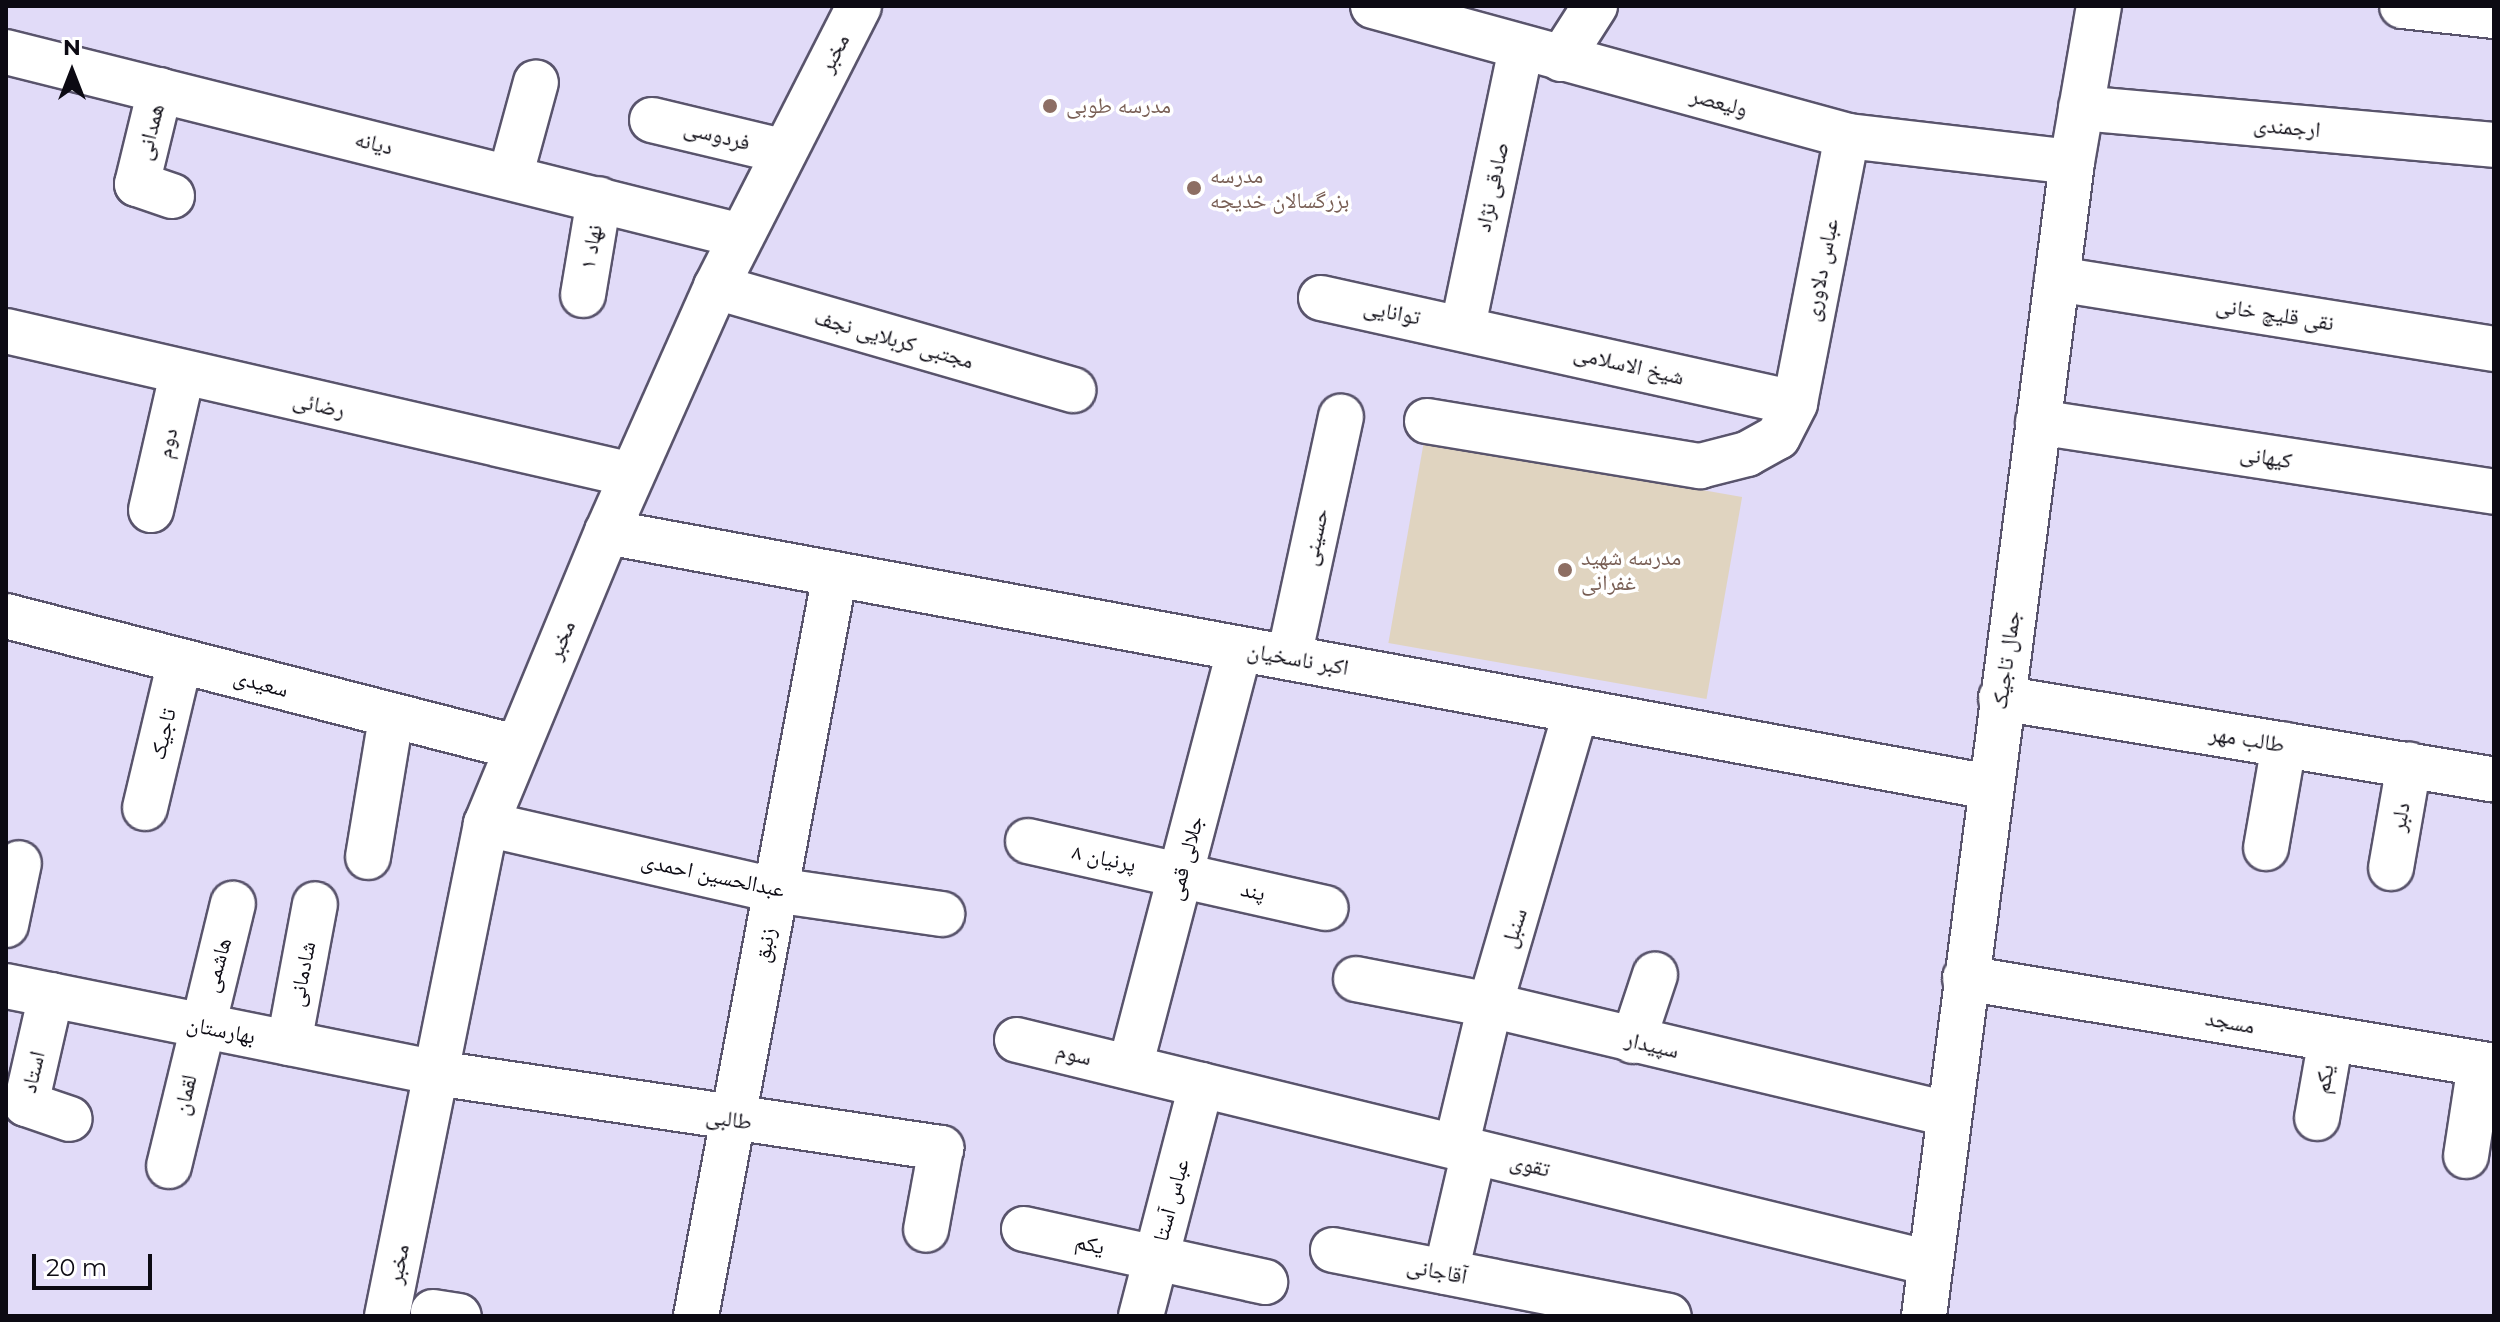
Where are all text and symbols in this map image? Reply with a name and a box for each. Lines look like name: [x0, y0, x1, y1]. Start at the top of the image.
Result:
street label: مخبر: [813, 29, 855, 77]
north arrow: [32, 32, 112, 112]
text: N: [63, 34, 81, 61]
street label: ولیعصر: [1688, 82, 1750, 122]
place label: مدرسه طوبی: [1066, 93, 1171, 119]
marker: مدرسه طوبی: [1041, 97, 1059, 115]
street label: همدانی: [130, 101, 170, 163]
street label: ارجمندی: [2252, 111, 2322, 143]
street label: فردوسی: [681, 114, 753, 156]
street label: دیانه: [352, 126, 396, 160]
street label: صادقی نژاد: [1470, 140, 1514, 234]
place label: مدرسه بزرگسالان خدیجه: [1210, 162, 1349, 214]
marker: مدرسه بزرگسالان خدیجه: [1185, 179, 1203, 197]
street label: عباس دلاوری: [1798, 216, 1844, 324]
street label: نهاد ۱: [574, 223, 608, 271]
street label: نقی قلیچ خانی: [2214, 292, 2336, 336]
street label: توانایی: [1361, 294, 1423, 330]
street label: مجتبی کربلایی نجف: [811, 304, 977, 374]
street label: شیخ الاسلامی: [1571, 339, 1687, 391]
street label: رضائی: [290, 386, 348, 424]
street label: دوم: [151, 425, 183, 461]
street label: کیهانی: [2238, 440, 2294, 474]
street label: حسینی: [1296, 506, 1334, 568]
place label: مدرسه شهید غفرانی: [1581, 544, 1681, 596]
marker: مدرسه شهید غفرانی: [1556, 561, 1574, 579]
street label: جمال تاجیک: [1986, 609, 2026, 711]
street label: مخبر: [541, 616, 581, 664]
street label: اکبر ناسخیان: [1245, 637, 1351, 681]
street label: سعیدی: [231, 663, 291, 703]
street label: تاجیک: [144, 706, 182, 762]
street label: طالب مهر: [2208, 720, 2286, 758]
street label: دلبر: [2384, 800, 2416, 834]
street label: جلالی قمی: [1161, 813, 1209, 903]
street label: پرنیان ۸: [1070, 838, 1138, 878]
street label: عبدالحسین احمدی: [639, 847, 787, 903]
street label: پند: [1238, 875, 1268, 907]
street label: سنبل: [1495, 905, 1533, 951]
street label: زنبق: [749, 925, 781, 965]
street label: هاشمی: [197, 935, 237, 995]
street label: شادمانی: [283, 939, 321, 1009]
street label: مسجد: [2203, 1005, 2257, 1039]
street label: بهارستان: [184, 1010, 258, 1050]
street label: سپیدار: [1622, 1026, 1682, 1064]
street label: سوم: [1054, 1037, 1094, 1071]
street label: استاد: [15, 1048, 51, 1096]
street label: یکم: [2308, 1062, 2340, 1096]
street label: لقمان: [168, 1072, 202, 1118]
street label: طالبی: [704, 1103, 754, 1135]
street label: تقوی: [1507, 1147, 1553, 1183]
street label: عباس آستا: [1147, 1156, 1195, 1244]
street label: یکم: [1073, 1228, 1107, 1260]
scale bar: [36, 1238, 156, 1288]
street label: مخبر: [381, 1242, 415, 1286]
street label: آقاجانی: [1405, 1252, 1469, 1290]
text: 20 m: [46, 1253, 107, 1282]

